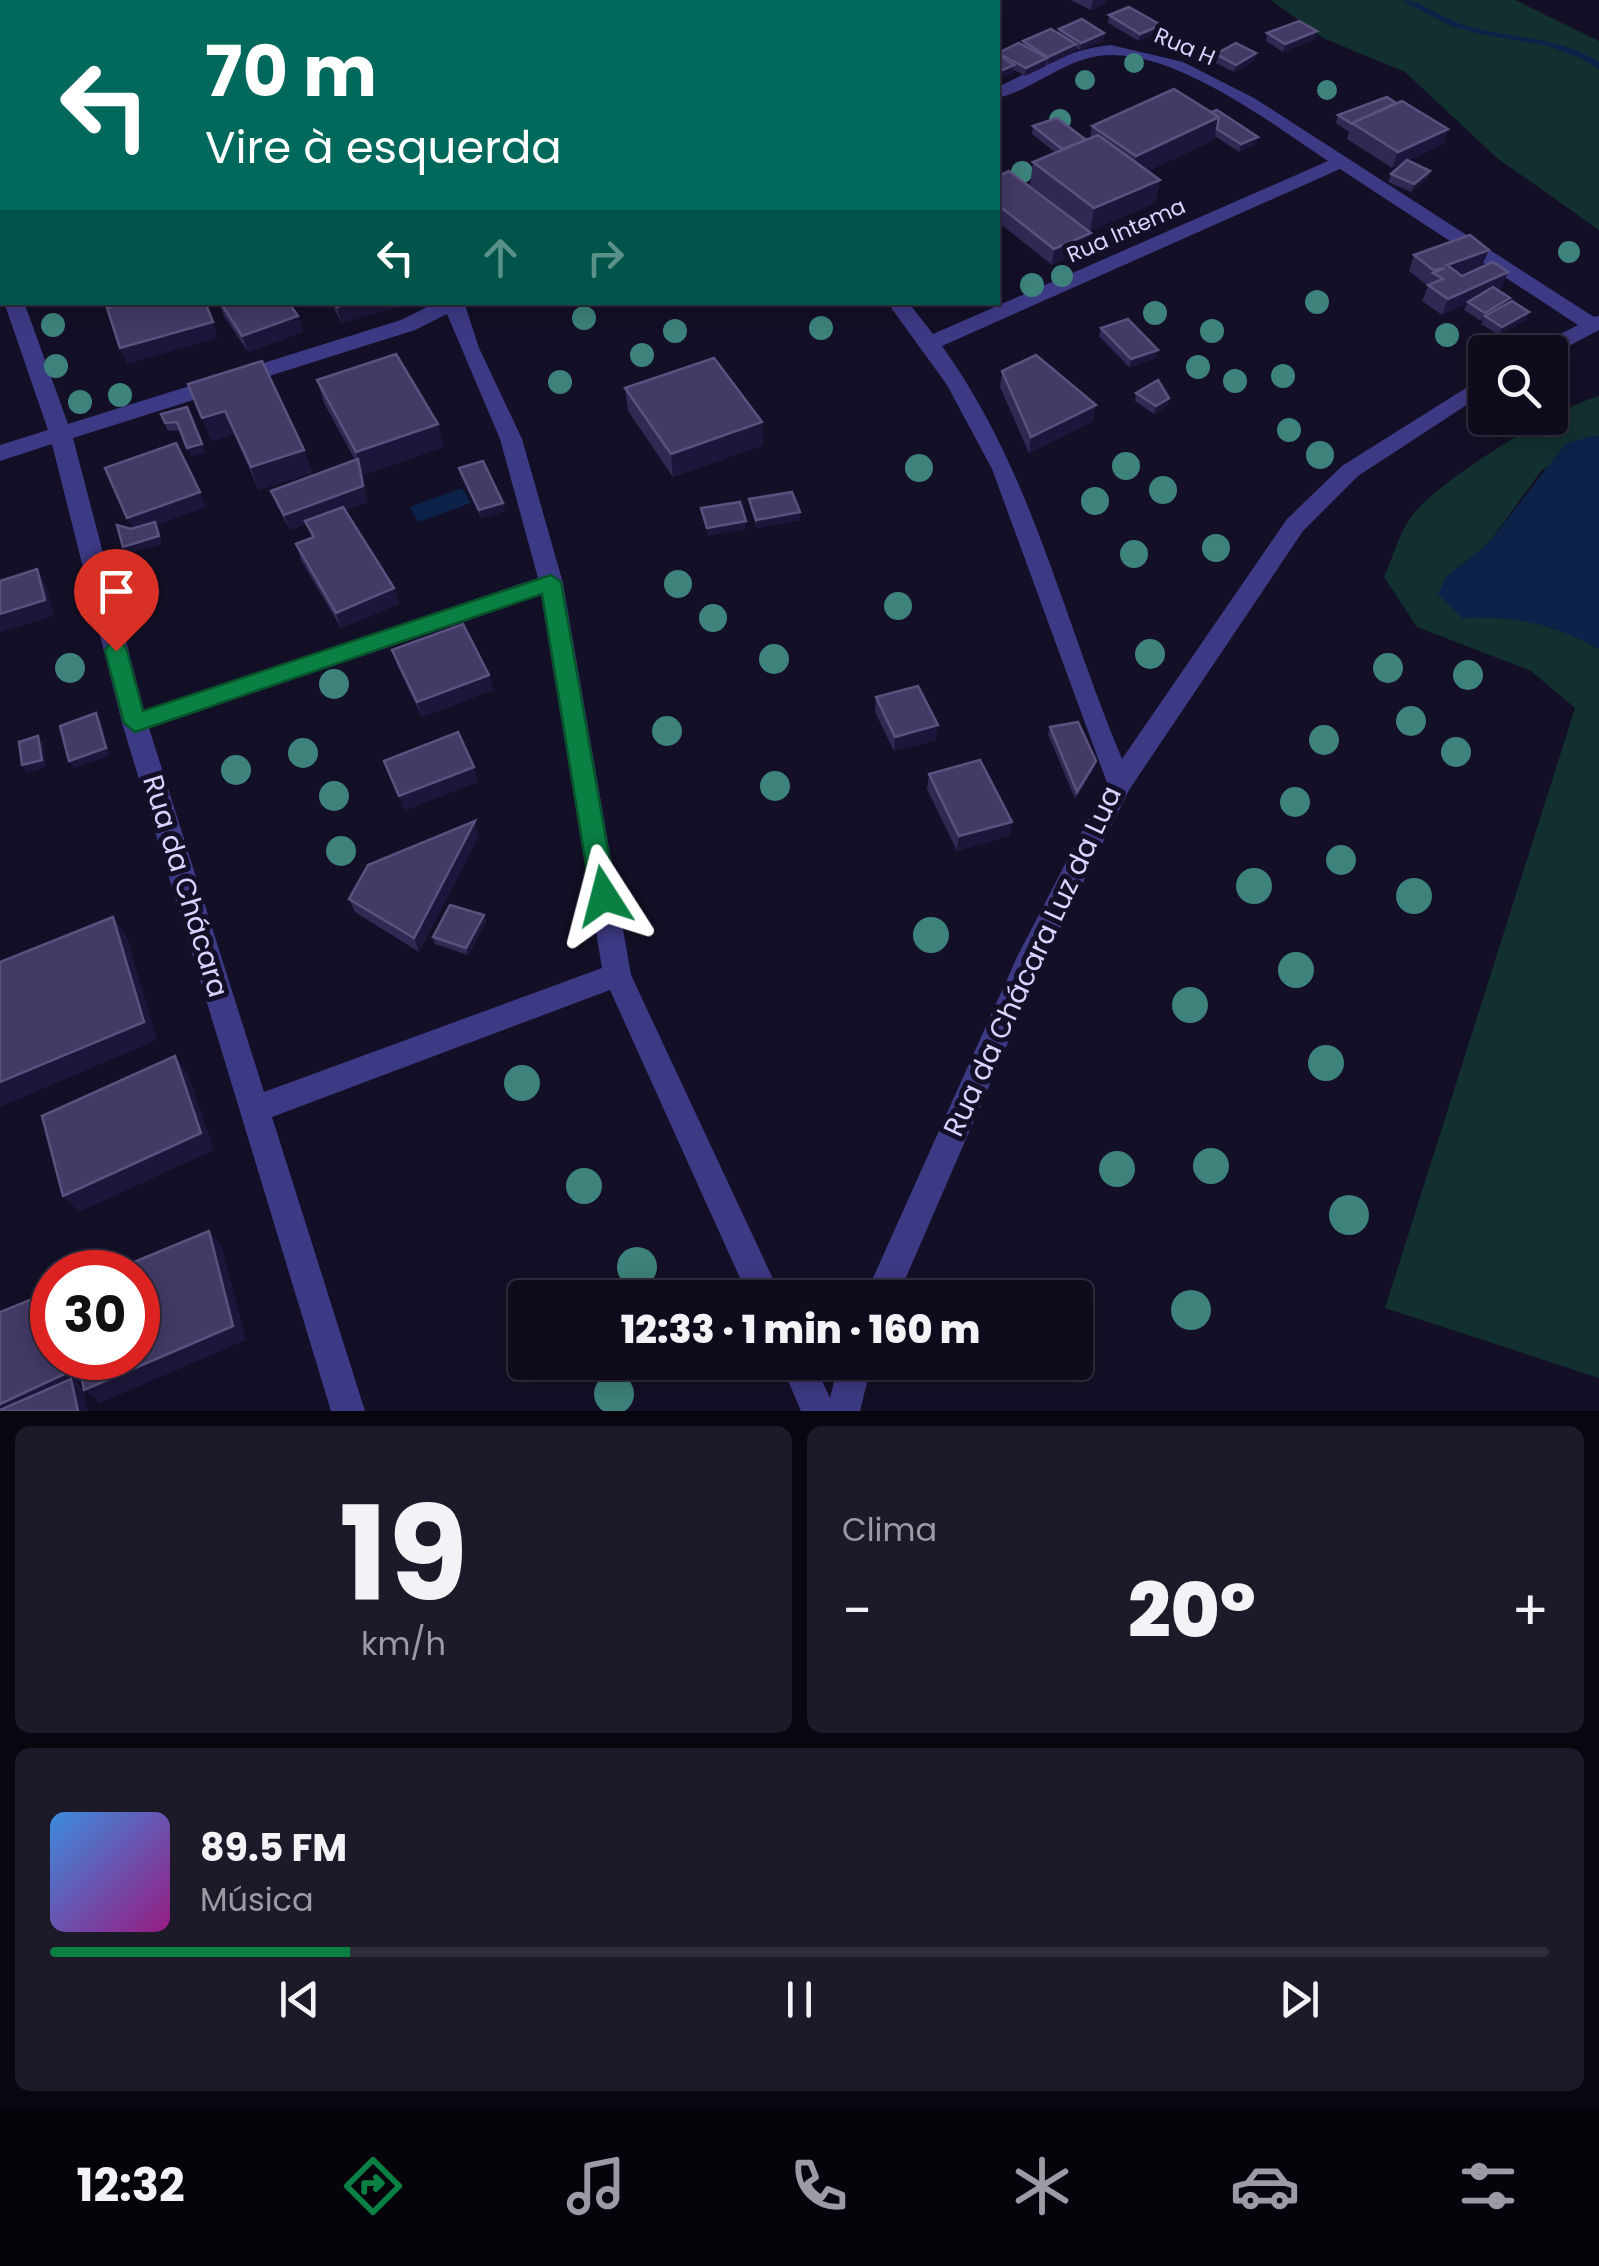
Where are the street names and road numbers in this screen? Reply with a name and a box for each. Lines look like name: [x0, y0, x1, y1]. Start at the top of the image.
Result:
street label: Rua H: [1150, 20, 1220, 73]
street label: Rua Intema: [1062, 190, 1190, 270]
street label: Rua da Chácara: [133, 770, 238, 1002]
street label: Rua da Chácara Luz da Lua: [934, 780, 1131, 1143]

